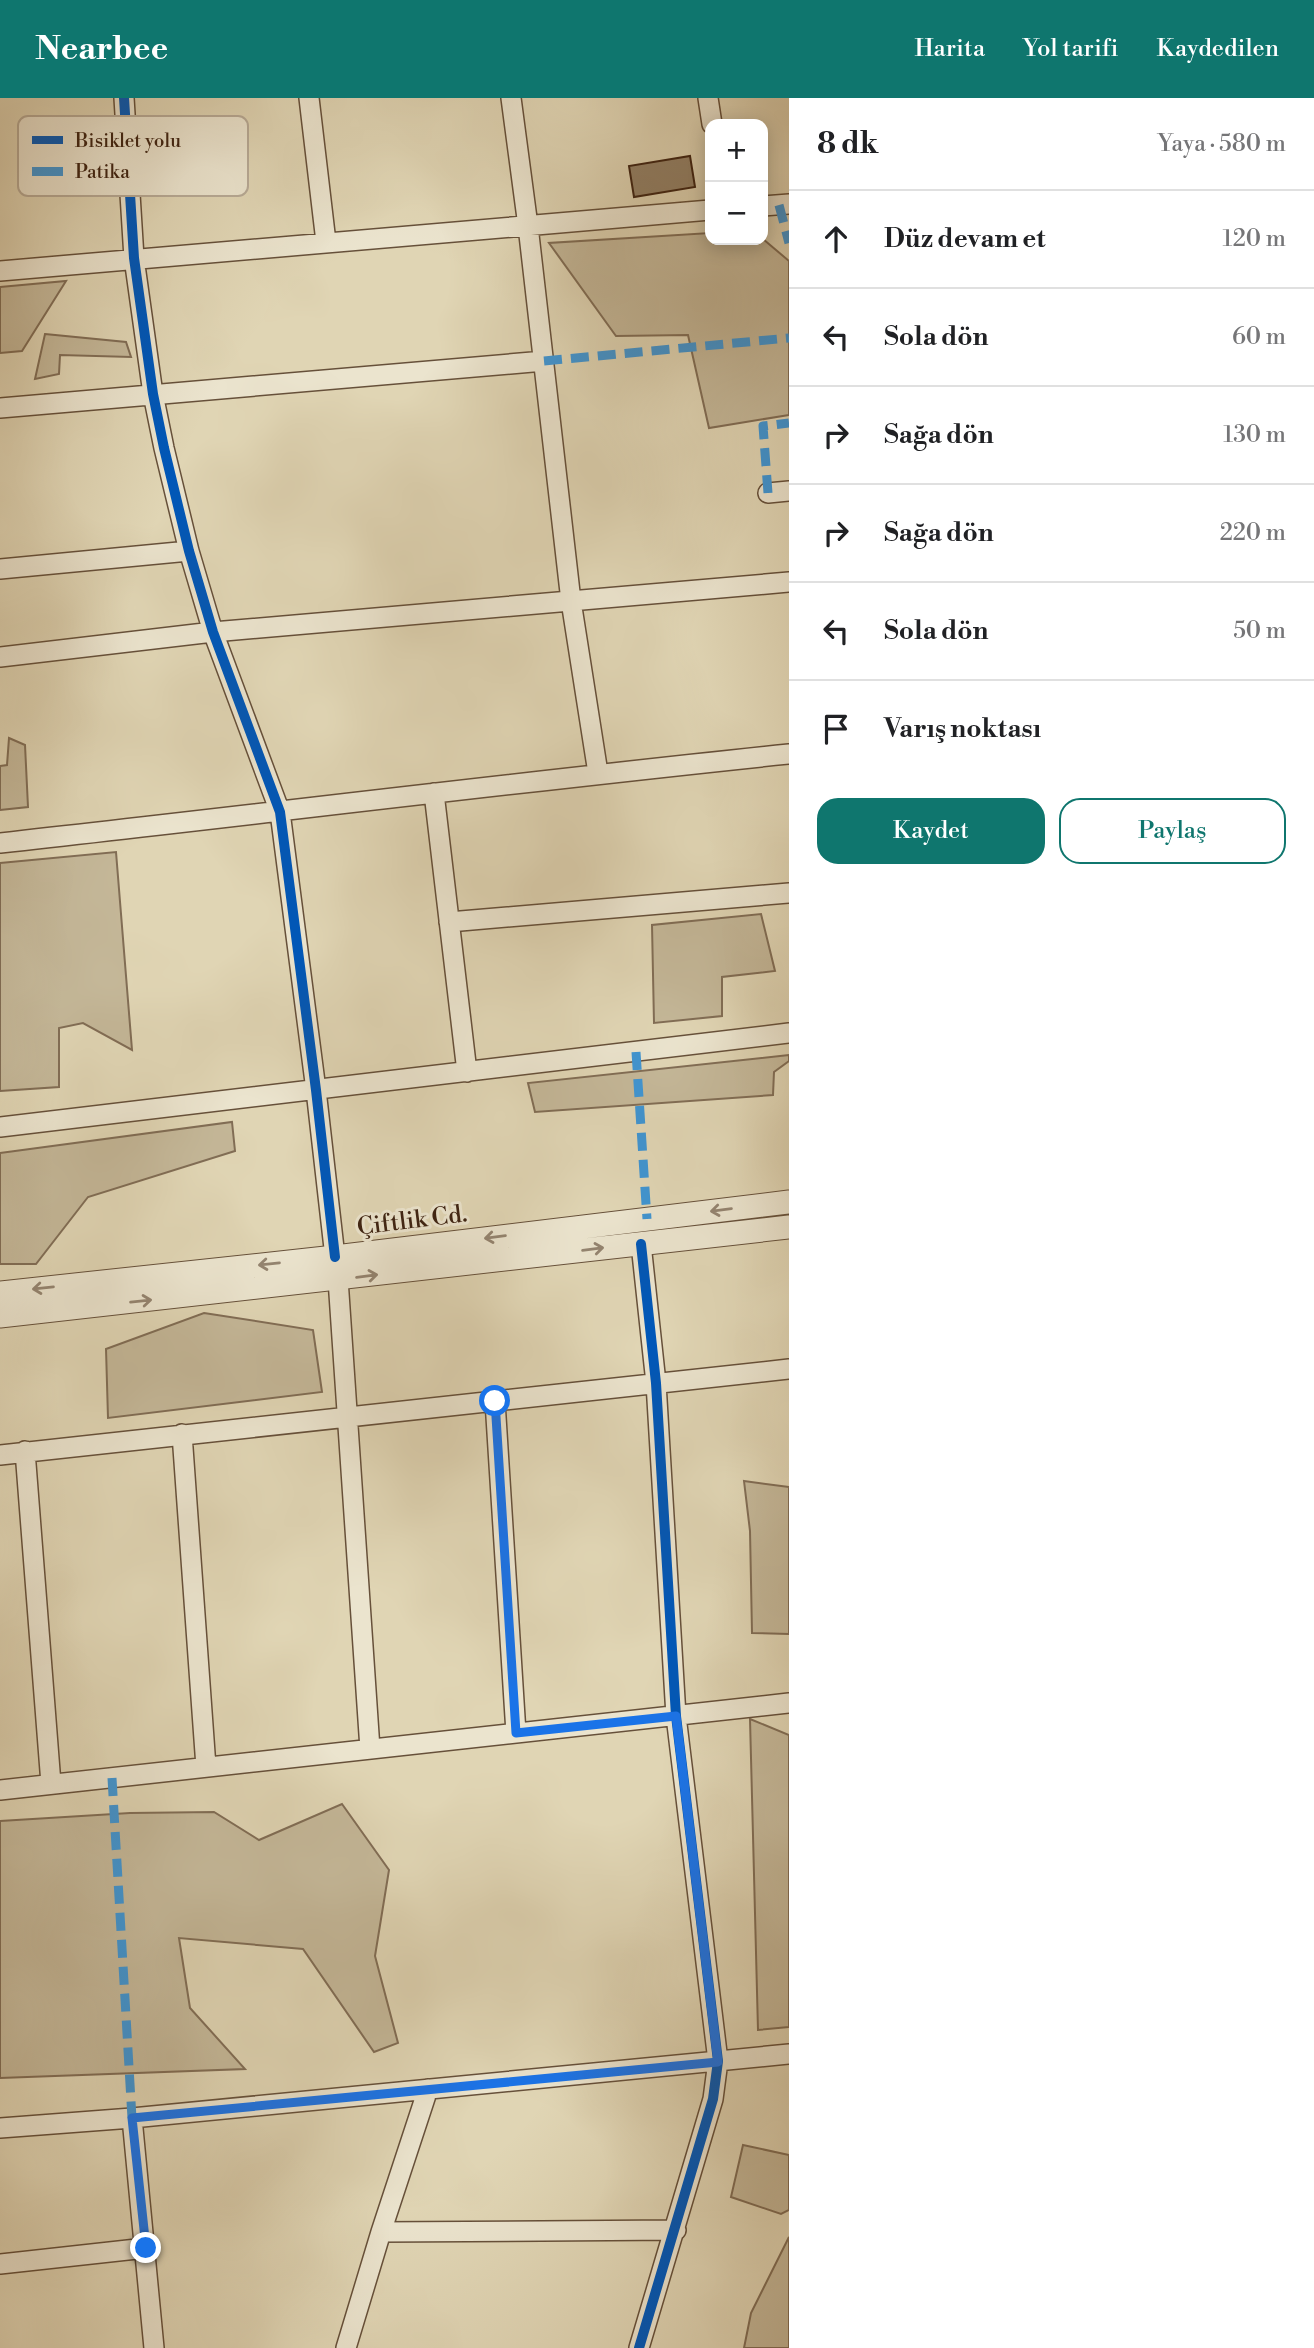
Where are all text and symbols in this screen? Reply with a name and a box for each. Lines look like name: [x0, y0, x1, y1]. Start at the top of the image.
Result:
text: Nearbee: [35, 29, 168, 70]
text: Harita: [914, 34, 985, 64]
text: Yol tarifi: [1023, 34, 1118, 64]
text: Kaydedilen: [1156, 34, 1279, 64]
legend: [18, 116, 248, 196]
map controls: [705, 119, 768, 245]
button: +: [705, 119, 768, 182]
text: 8 dk: [817, 125, 878, 163]
text: Bisiklet yolu: [74, 129, 181, 153]
text: Yaya · 580 m: [1158, 130, 1286, 158]
text: Patika: [75, 160, 130, 184]
button: −: [705, 182, 768, 245]
icon: ahead: [817, 220, 855, 258]
text: Düz devam et: [884, 223, 1046, 255]
text: 120 m: [1222, 225, 1286, 253]
icon: left: [817, 318, 855, 356]
text: Sola dön: [884, 321, 989, 353]
text: 60 m: [1232, 323, 1286, 351]
icon: right: [817, 416, 855, 454]
text: Sağa dön: [884, 419, 994, 451]
text: 130 m: [1223, 421, 1286, 449]
icon: right: [817, 514, 855, 552]
text: Sağa dön: [884, 517, 994, 549]
text: 220 m: [1220, 519, 1286, 547]
icon: left: [817, 612, 855, 650]
text: Sola dön: [884, 615, 989, 647]
text: 50 m: [1233, 617, 1286, 645]
icon: arrive: [817, 710, 855, 748]
text: Varış noktası: [884, 713, 1041, 745]
button: Kaydet: [817, 798, 1045, 864]
button: Paylaş: [1059, 798, 1286, 864]
street label: Çiftlik Cd.: [355, 1199, 469, 1243]
one-way arrow: [710, 1204, 733, 1217]
one-way arrow: [485, 1231, 507, 1244]
one-way arrow: [581, 1243, 604, 1256]
one-way arrow: [259, 1258, 281, 1271]
one-way arrow: [355, 1269, 378, 1282]
one-way arrow: [32, 1282, 55, 1295]
one-way arrow: [129, 1294, 152, 1307]
route start: [479, 1385, 510, 1416]
route end: [130, 2232, 161, 2263]

